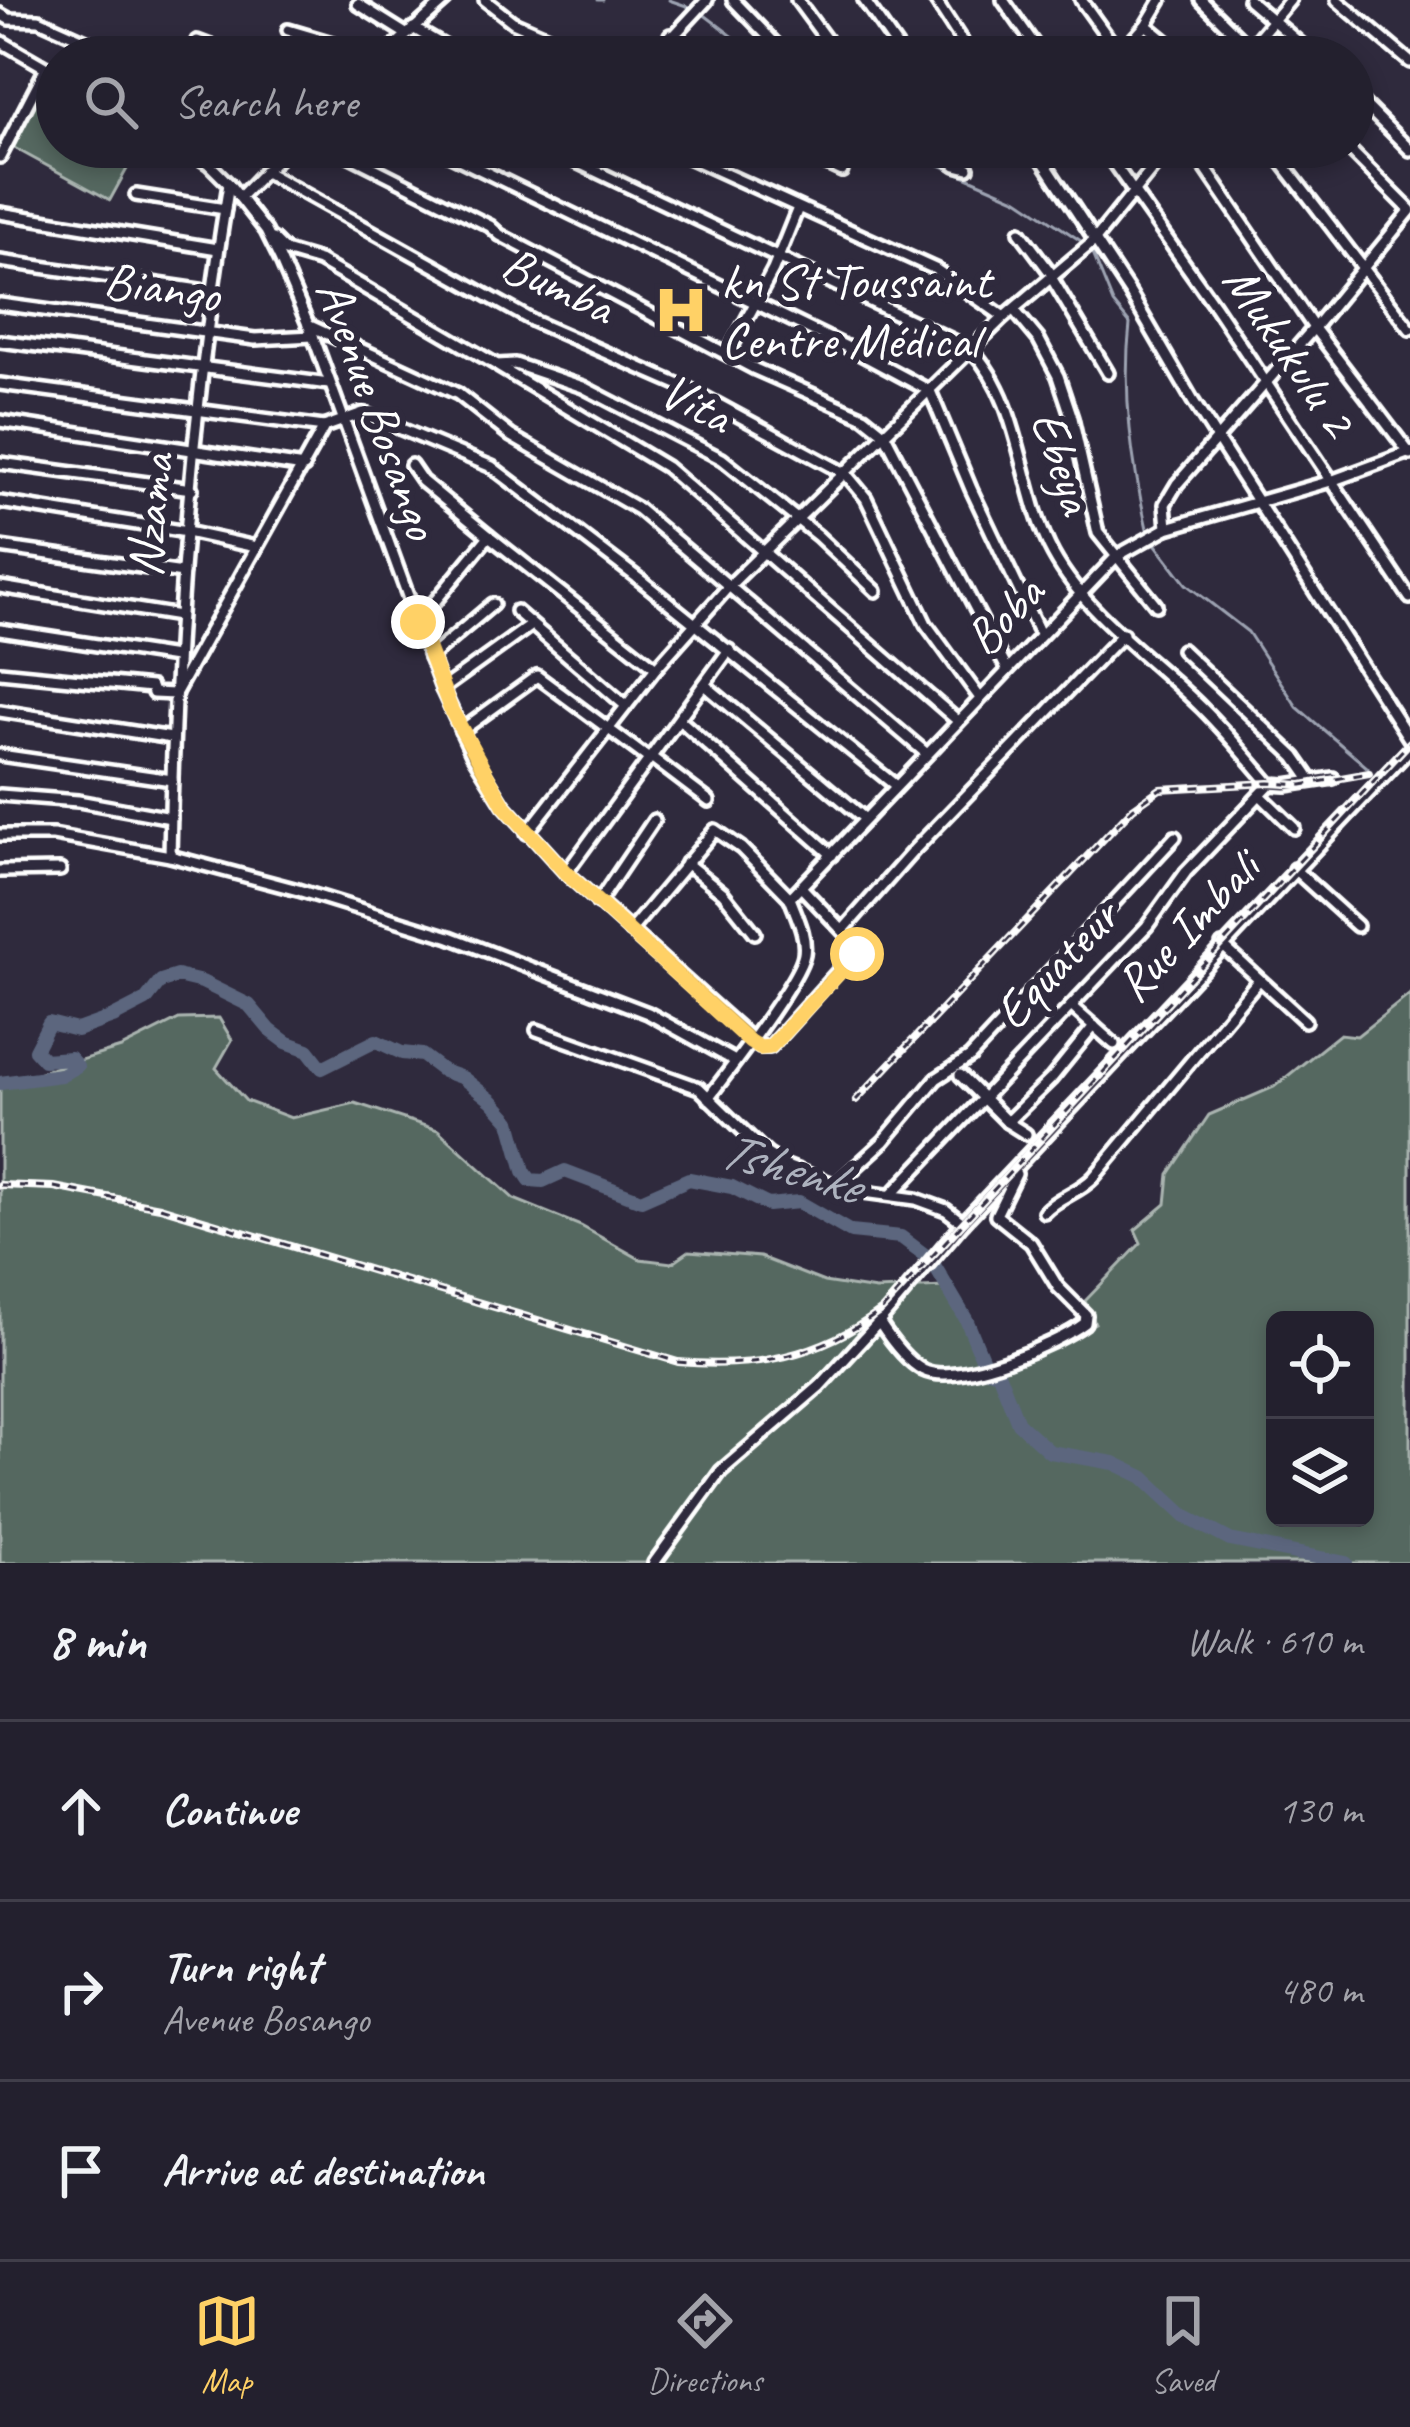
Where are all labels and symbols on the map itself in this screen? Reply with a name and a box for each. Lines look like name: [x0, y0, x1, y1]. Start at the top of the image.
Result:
street label: Bumba: [492, 231, 628, 340]
street label: Biango: [100, 247, 227, 327]
place label: kn St Toussaint Centre Médical: [721, 249, 996, 372]
street label: Mukukulu 2: [1209, 252, 1373, 451]
street label: Avenue Bosango: [302, 271, 455, 550]
hospital icon: kn St Toussaint Centre Médical: [652, 281, 710, 339]
street label: Vita: [649, 358, 746, 449]
street label: Ebeya: [1017, 403, 1111, 525]
street label: Nzama: [112, 447, 189, 579]
street label: Boba: [951, 559, 1060, 669]
route end: [391, 595, 445, 649]
street label: Rue Imbali: [1101, 833, 1277, 1015]
street label: Equateur: [979, 883, 1135, 1043]
route start: [830, 927, 884, 981]
water label: Tshenke: [712, 1115, 875, 1221]

